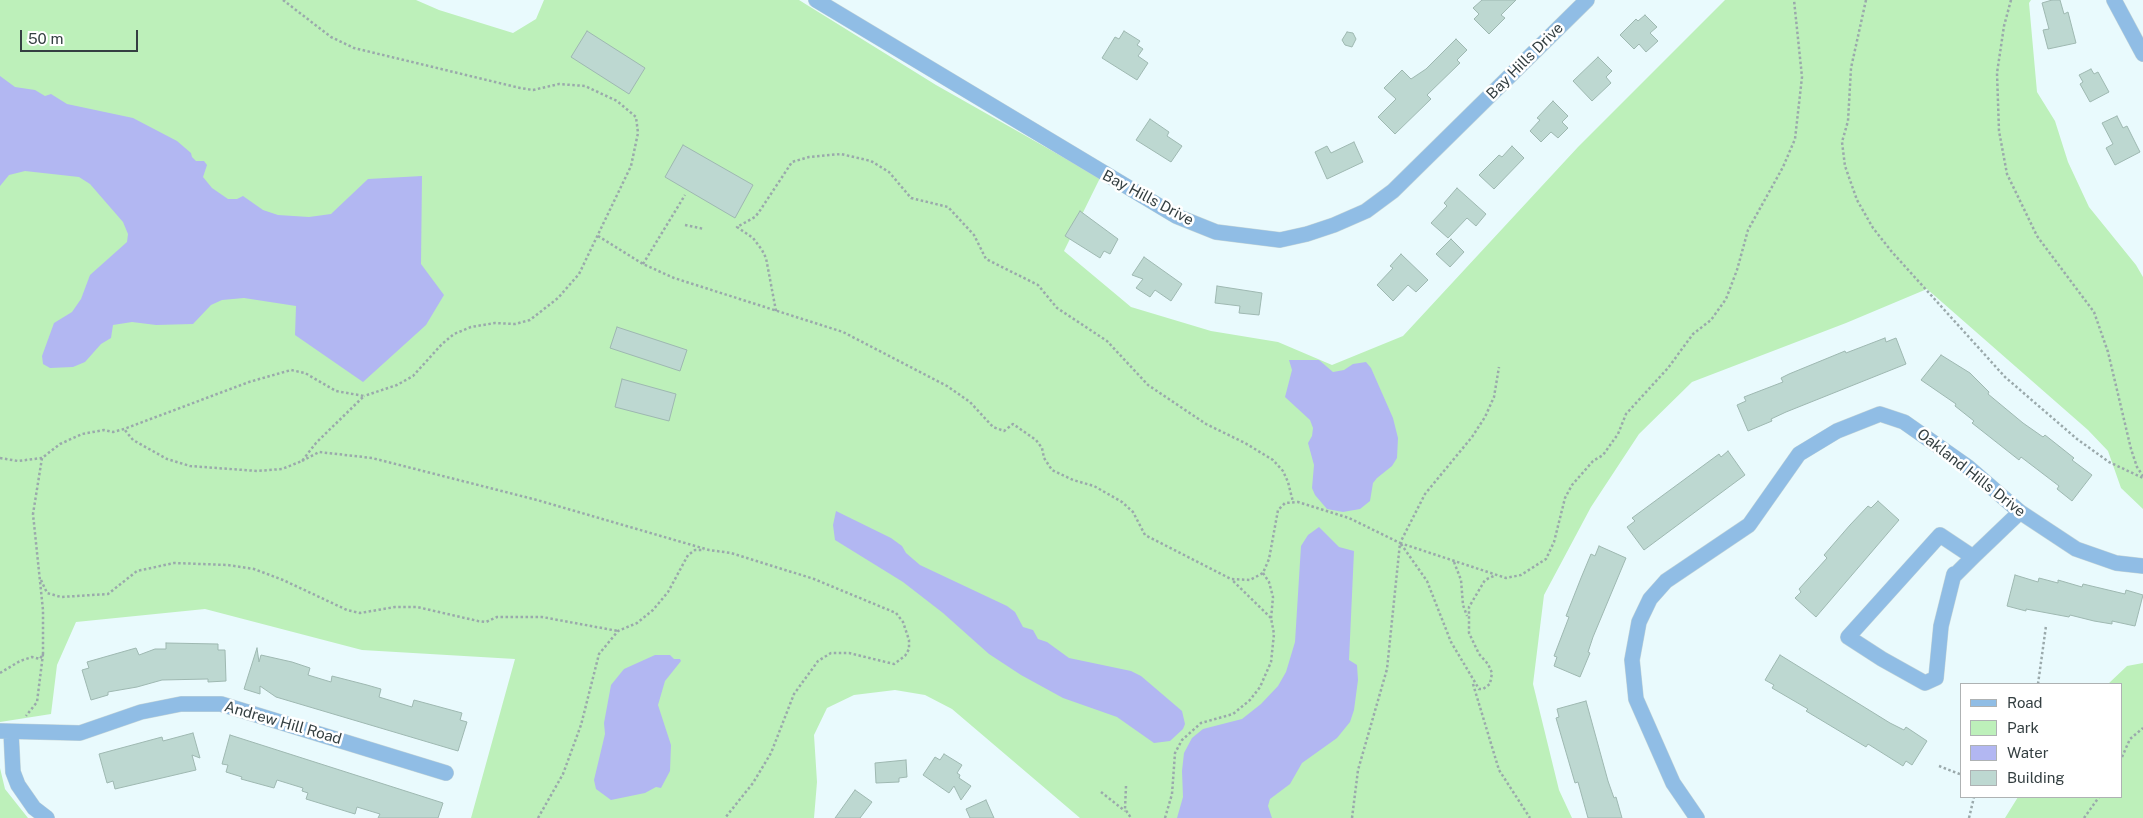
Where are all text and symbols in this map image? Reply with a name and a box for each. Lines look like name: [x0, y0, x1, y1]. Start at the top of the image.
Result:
street label: Bay Hills Drive: [1483, 19, 1567, 103]
scale bar: [22, 20, 140, 52]
text: 50 m: [28, 30, 63, 47]
street label: Bay Hills Drive: [1099, 166, 1197, 230]
street label: Oakland Hills Drive: [1913, 425, 2029, 521]
legend: [1960, 683, 2123, 798]
text: Road: [2007, 694, 2043, 711]
street label: Andrew Hill Road: [222, 698, 344, 748]
text: Park: [2007, 719, 2039, 736]
text: Water: [2007, 744, 2049, 761]
text: Building: [2007, 769, 2065, 786]

